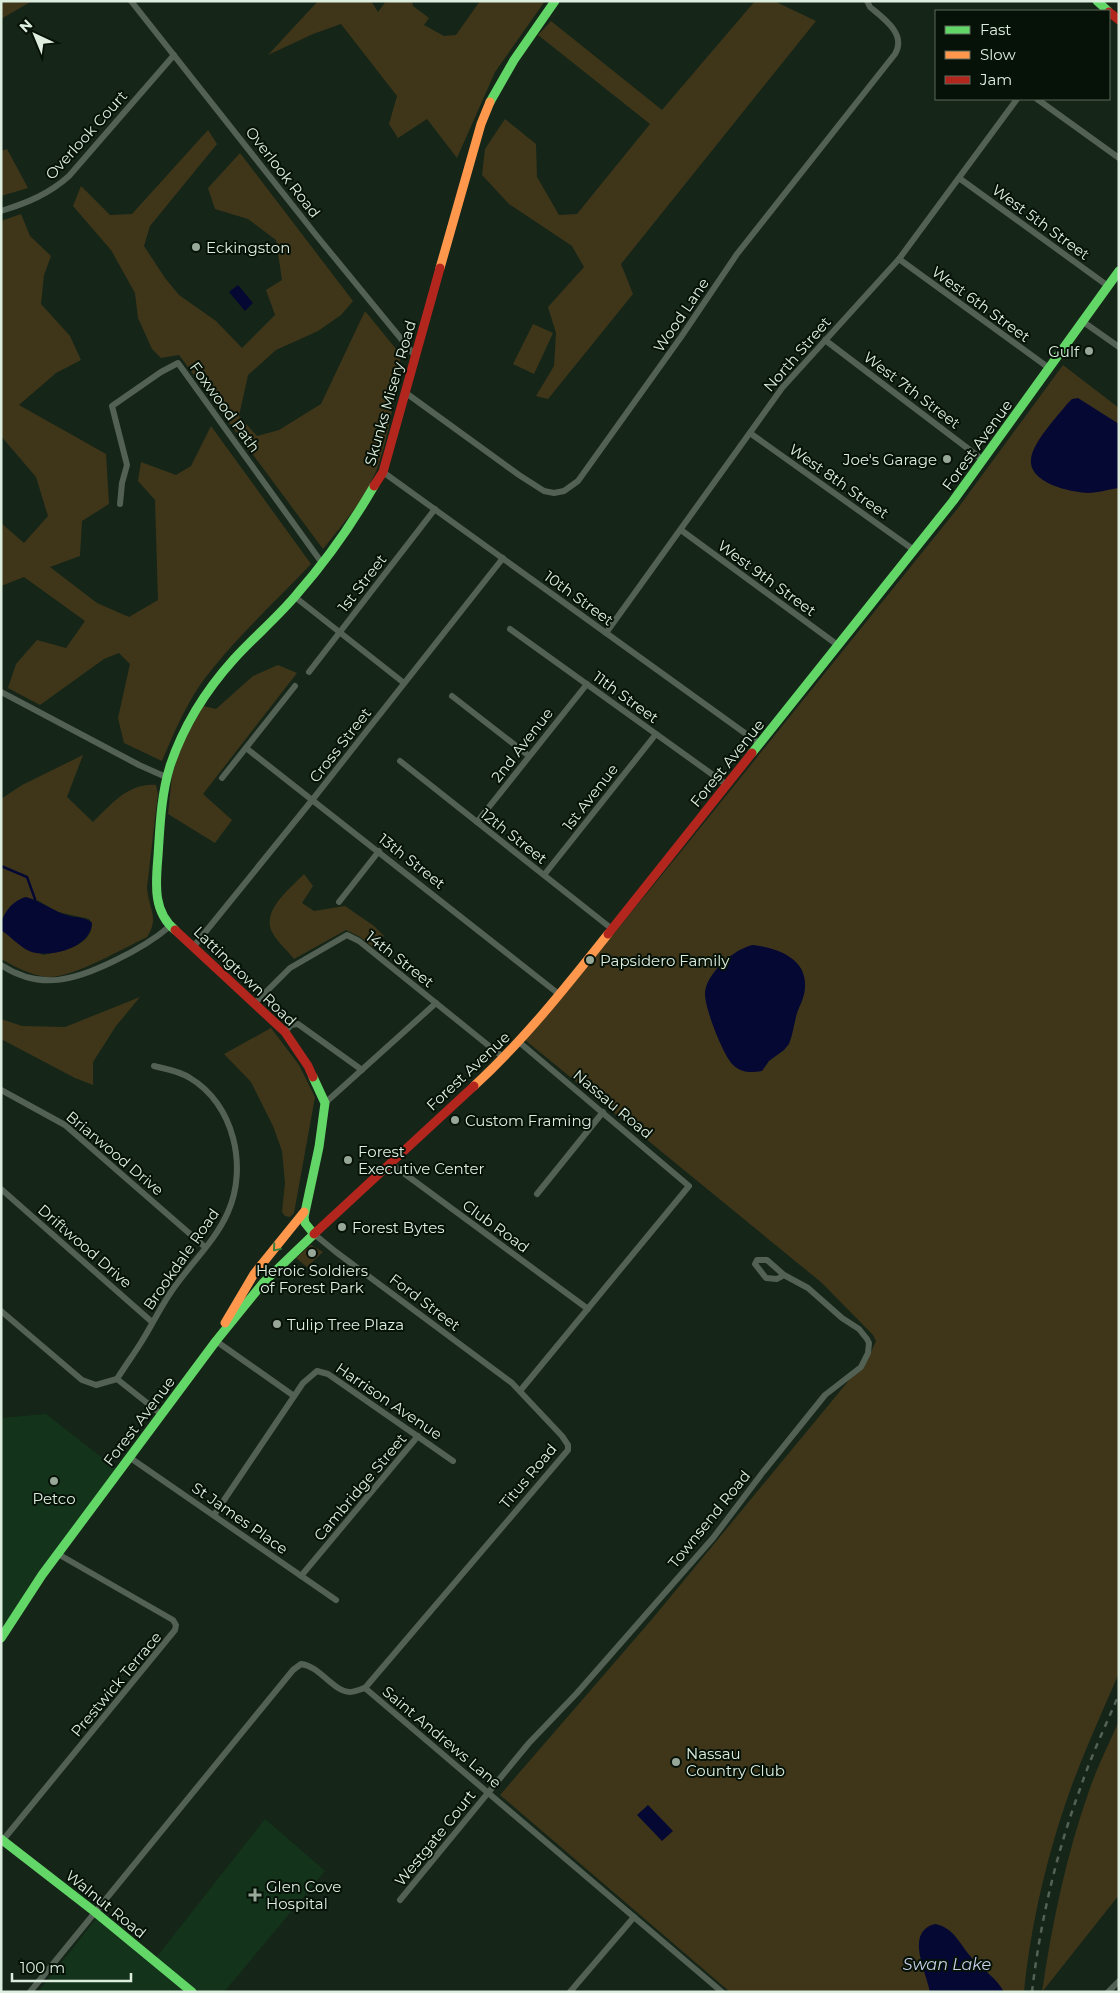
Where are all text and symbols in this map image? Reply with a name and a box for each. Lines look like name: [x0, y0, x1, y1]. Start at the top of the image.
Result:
north arrow: [10, 10, 60, 60]
legend: [935, 10, 1110, 100]
text: N: [16, 15, 36, 36]
text: Fast: [980, 20, 1011, 39]
text: Slow: [980, 45, 1016, 64]
text: Jam: [979, 70, 1012, 89]
street label: Overlook Court: [41, 87, 131, 183]
street label: Overlook Road: [242, 123, 324, 221]
street label: West 5th Street: [988, 180, 1094, 264]
place label: Eckingston: [206, 238, 290, 257]
marker: Eckingston: [190, 241, 202, 253]
street label: West 6th Street: [928, 262, 1034, 346]
street label: Wood Lane: [649, 274, 713, 356]
street label: North Street: [759, 313, 835, 395]
street label: Skunks Misery Road: [360, 318, 420, 468]
place label: Gulf: [1048, 342, 1080, 361]
marker: Gulf: [1083, 345, 1095, 357]
street label: West 7th Street: [860, 347, 964, 433]
street label: Foxwood Path: [186, 358, 264, 456]
street label: Forest Avenue: [938, 396, 1016, 494]
street label: West 8th Street: [785, 440, 893, 522]
place label: Joe's Garage: [842, 450, 937, 469]
marker: Joe's Garage: [941, 453, 953, 465]
street label: West 9th Street: [714, 536, 820, 620]
street label: 1st Street: [334, 550, 390, 616]
street label: 10th Street: [541, 567, 617, 629]
street label: 11th Street: [590, 667, 662, 727]
street label: Cross Street: [305, 704, 375, 786]
street label: 2nd Avenue: [487, 704, 557, 786]
street label: Forest Avenue: [686, 715, 768, 811]
street label: 1st Avenue: [558, 760, 622, 834]
street label: 12th Street: [477, 804, 551, 868]
street label: 13th Street: [375, 829, 449, 893]
street label: Lattingtown Road: [190, 922, 300, 1030]
street label: 14th Street: [362, 927, 438, 991]
place label: Papsidero Family: [600, 951, 730, 970]
marker: Papsidero Family: [584, 954, 596, 966]
street label: Forest Avenue: [422, 1027, 514, 1115]
street label: Nassau Road: [569, 1065, 657, 1143]
street label: Briarwood Drive: [62, 1107, 168, 1199]
place label: Custom Framing: [465, 1111, 592, 1130]
marker: Custom Framing: [449, 1114, 461, 1126]
place label: Forest Executive Center: [358, 1142, 485, 1178]
marker: Forest Executive Center: [342, 1154, 354, 1166]
street label: Club Road: [459, 1195, 533, 1257]
street label: Driftwood Drive: [34, 1200, 136, 1292]
street label: Brookdale Road: [139, 1204, 223, 1314]
place label: Forest Bytes: [352, 1218, 445, 1237]
marker: Forest Bytes: [336, 1221, 348, 1233]
one-way arrow: [273, 1242, 282, 1251]
marker: Heroic Soldiers of Forest Park: [306, 1247, 318, 1259]
place label: Heroic Soldiers of Forest Park: [256, 1261, 368, 1297]
street label: Ford Street: [386, 1269, 464, 1335]
place label: Tulip Tree Plaza: [287, 1315, 404, 1334]
marker: Tulip Tree Plaza: [271, 1318, 283, 1330]
street label: Harrison Avenue: [332, 1358, 446, 1444]
street label: Forest Avenue: [99, 1372, 179, 1470]
street label: Cambridge Street: [310, 1429, 410, 1545]
street label: Titus Road: [495, 1440, 561, 1512]
street label: Townsend Road: [664, 1466, 754, 1572]
marker: Petco: [48, 1475, 60, 1487]
street label: St James Place: [188, 1478, 292, 1558]
place label: Petco: [32, 1489, 76, 1508]
street label: Prestwick Terrace: [66, 1628, 166, 1740]
street label: Saint Andrews Lane: [379, 1682, 505, 1792]
place label: Nassau Country Club: [686, 1744, 785, 1780]
marker: Nassau Country Club: [670, 1756, 682, 1768]
street label: Westgate Court: [390, 1786, 480, 1890]
street label: Walnut Road: [62, 1866, 150, 1942]
place label: Glen Cove Hospital: [266, 1877, 341, 1913]
marker: Glen Cove Hospital: [248, 1888, 262, 1902]
scale bar: [12, 1950, 131, 1982]
water label: Swan Lake: [903, 1955, 991, 1974]
text: 100 m: [20, 1958, 65, 1977]

